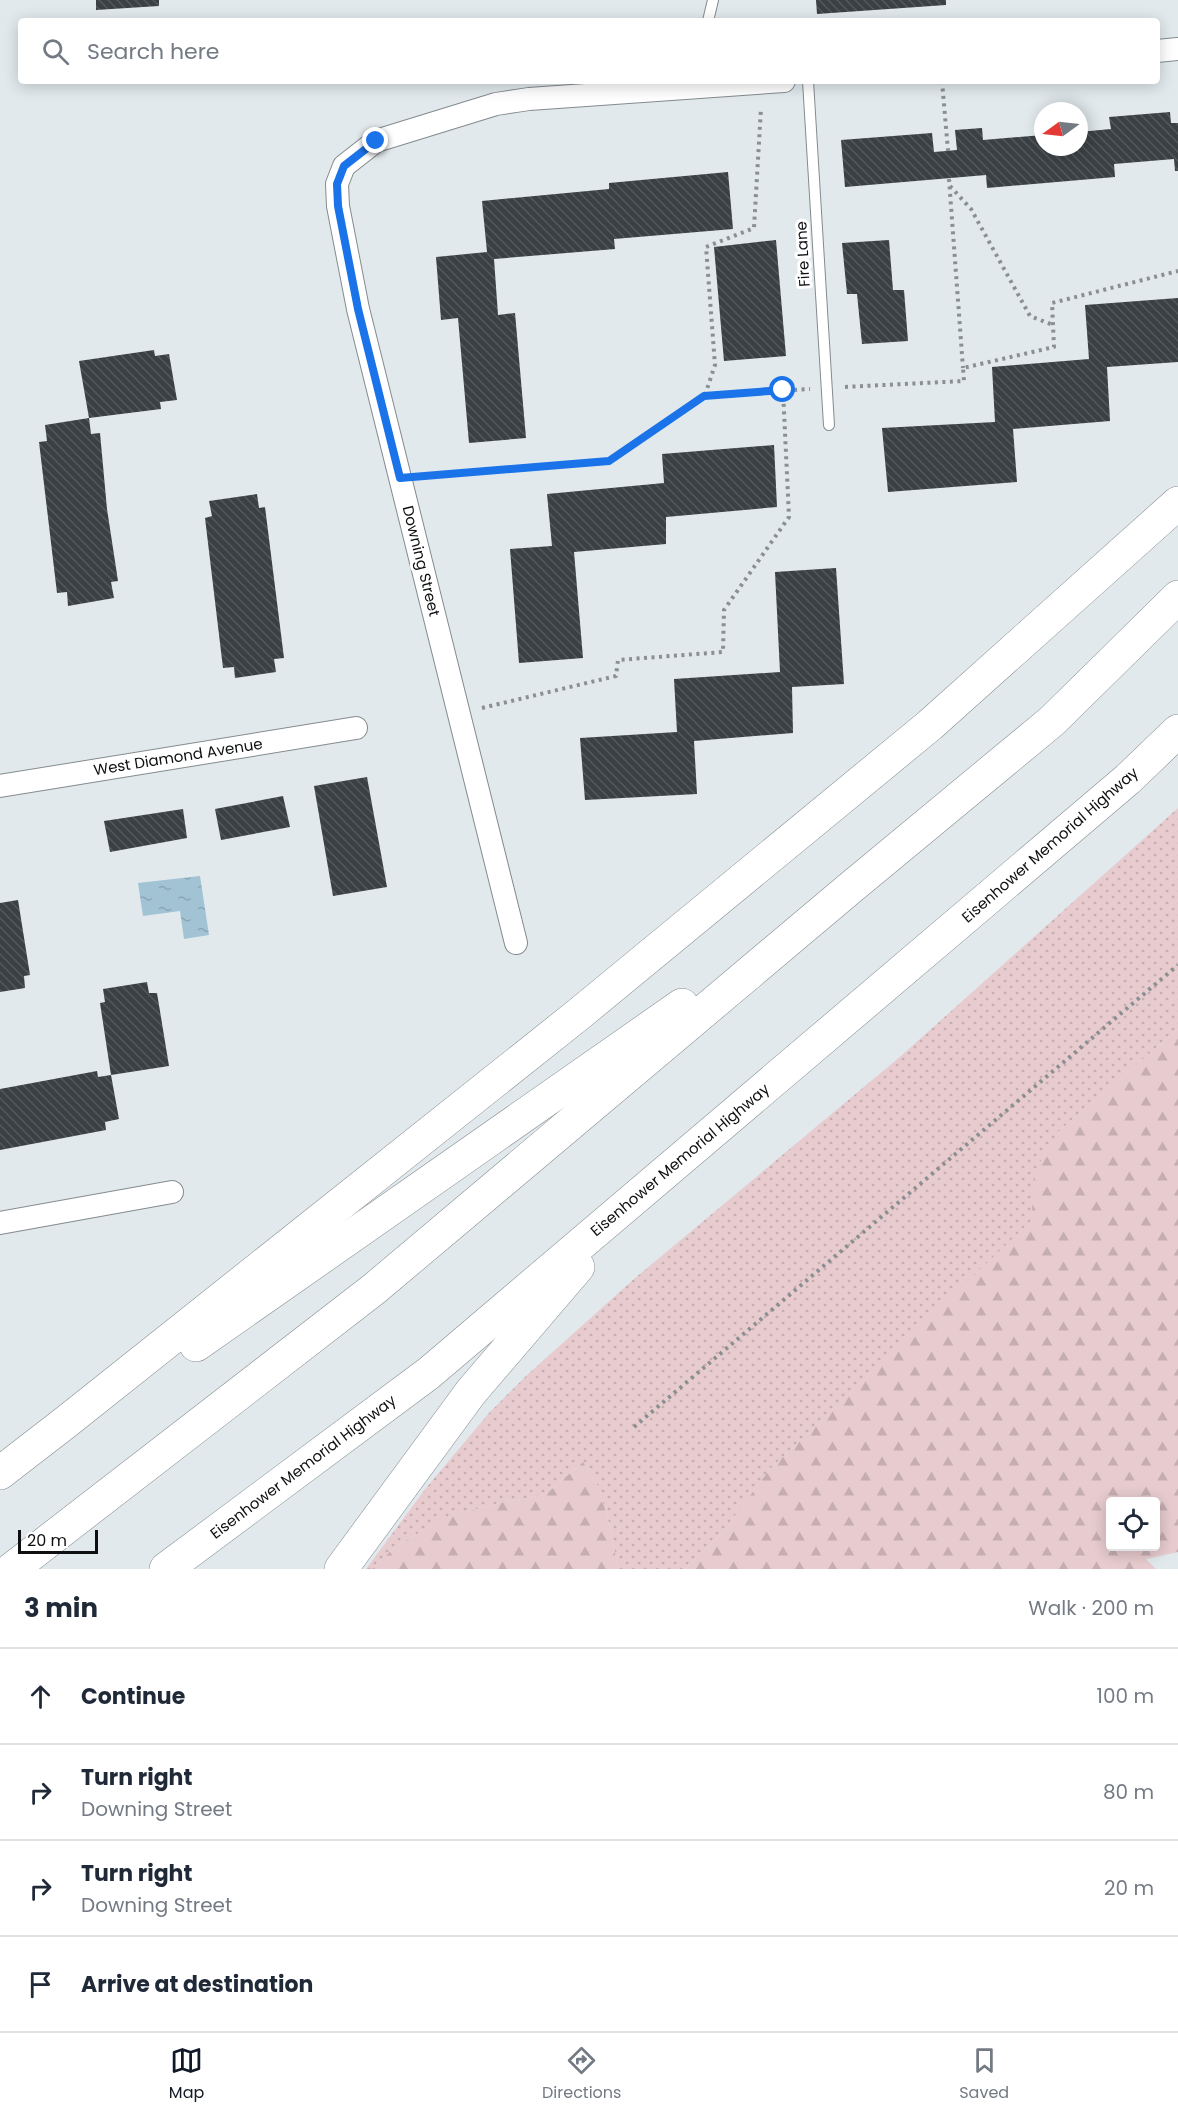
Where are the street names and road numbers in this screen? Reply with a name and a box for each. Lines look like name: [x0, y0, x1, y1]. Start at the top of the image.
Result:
street label: Fire Lane: [790, 221, 815, 287]
street label: Downing Street: [398, 503, 445, 618]
street label: West Diamond Avenue: [92, 733, 264, 780]
street label: Eisenhower Memorial Highway: [957, 762, 1143, 927]
street label: Eisenhower Memorial Highway: [586, 1078, 774, 1241]
street label: Eisenhower Memorial Highway: [205, 1389, 400, 1543]

